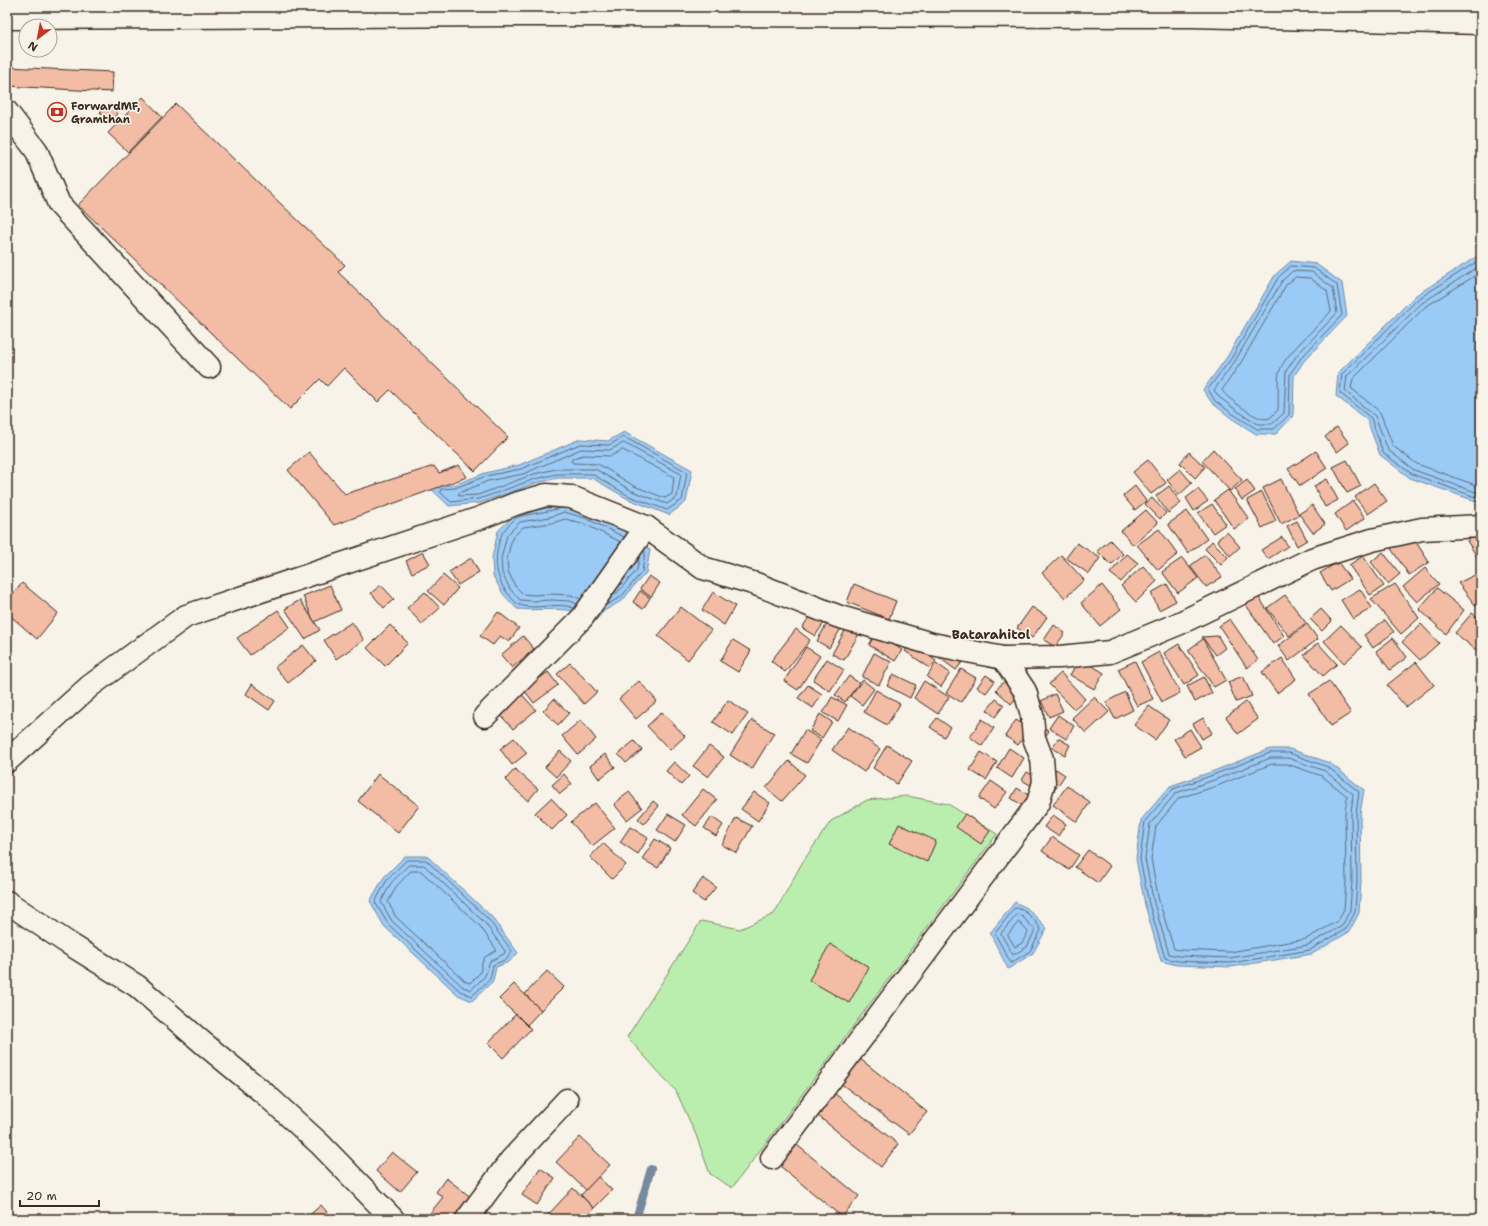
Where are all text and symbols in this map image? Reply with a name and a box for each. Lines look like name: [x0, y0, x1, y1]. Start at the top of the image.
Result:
north arrow: [18, 18, 58, 58]
text: N: [25, 37, 41, 55]
place label: ForwardMF, Gramthan: [71, 99, 140, 127]
bank icon: ForwardMF, Gramthan: [46, 101, 68, 123]
district label: Batarahitol: [952, 626, 1031, 643]
scale bar: [20, 1182, 99, 1208]
text: 20 m: [26, 1188, 57, 1204]

